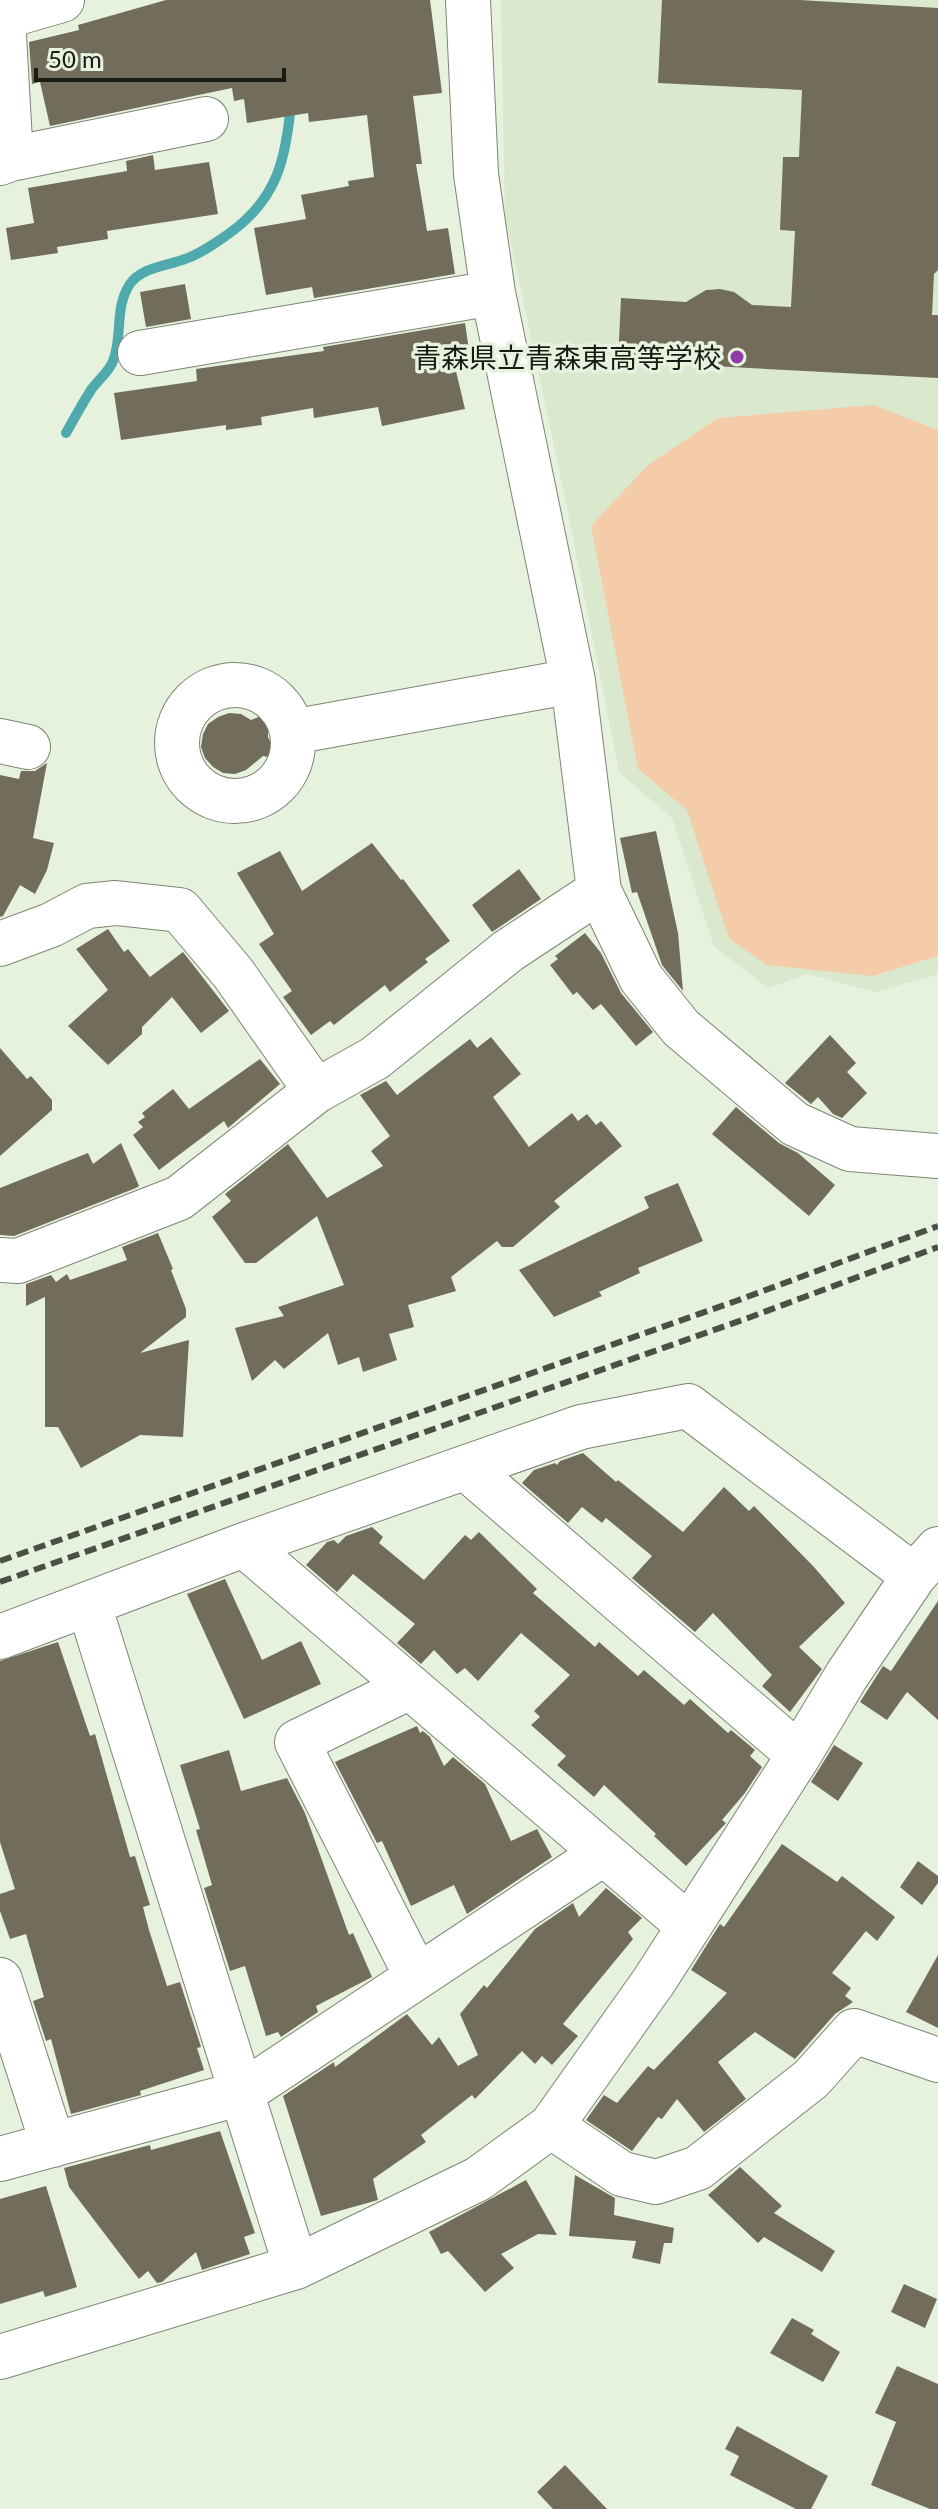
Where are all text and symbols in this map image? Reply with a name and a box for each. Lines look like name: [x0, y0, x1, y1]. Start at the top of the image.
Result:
scale bar: [36, 32, 284, 82]
text: 50 m: [48, 44, 102, 73]
place label: 青森県立青森東高等学校: [413, 340, 721, 374]
marker: 青森県立青森東高等学校: [728, 348, 746, 366]

